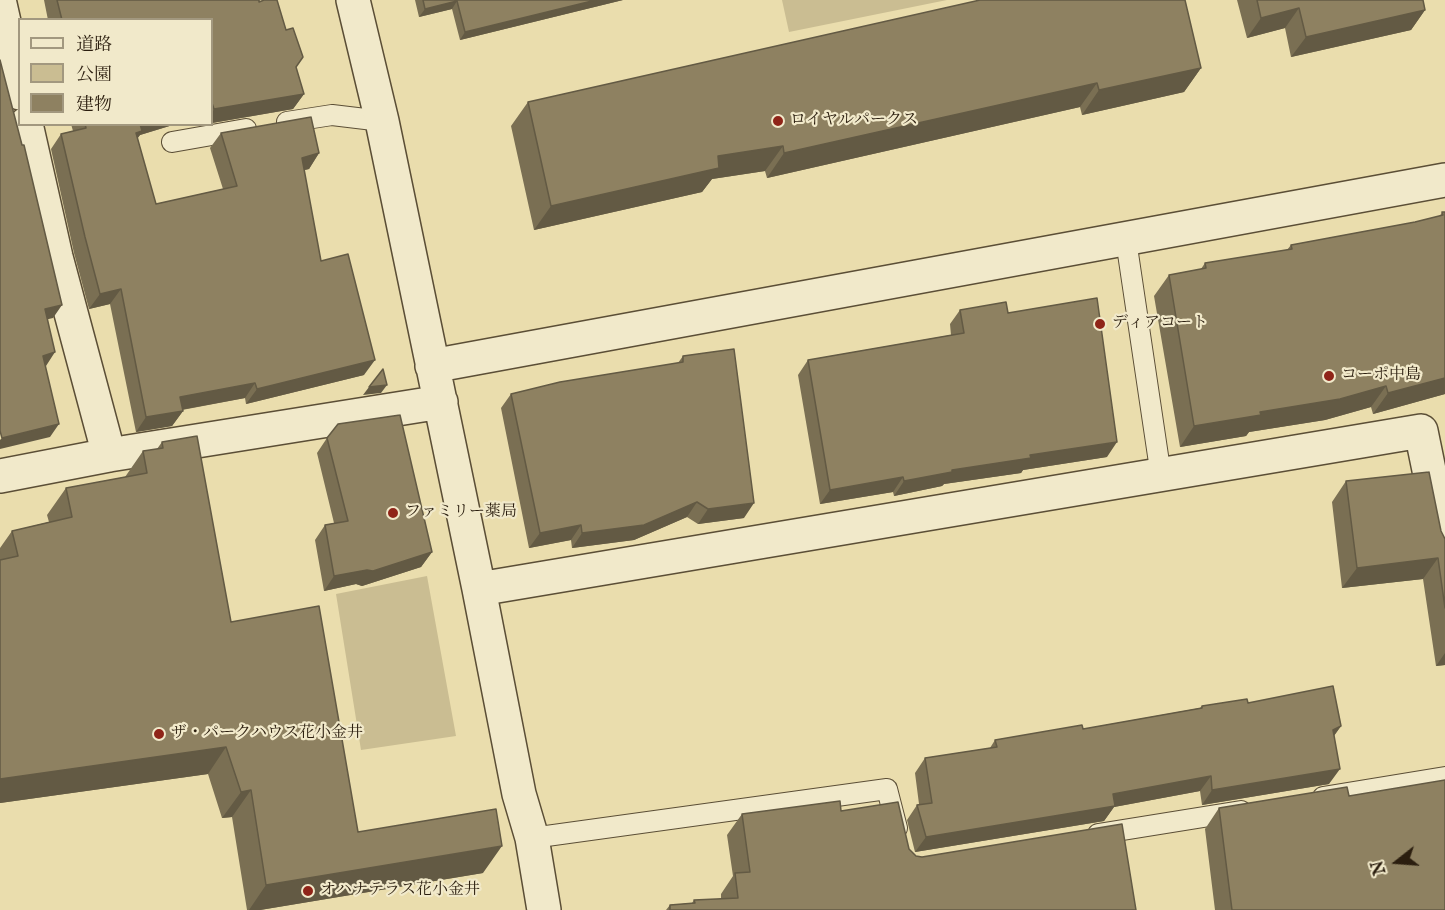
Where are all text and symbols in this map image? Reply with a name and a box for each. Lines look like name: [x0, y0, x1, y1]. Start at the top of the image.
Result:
legend: [18, 18, 213, 126]
text: 道路: [76, 34, 112, 57]
text: 公園: [76, 64, 112, 87]
text: 建物: [76, 94, 112, 117]
place label: ロイヤルパークス: [790, 111, 918, 131]
marker: ロイヤルパークス: [771, 114, 785, 128]
place label: ディアコート: [1112, 314, 1208, 334]
marker: ディアコート: [1093, 317, 1107, 331]
place label: コーポ中島: [1341, 366, 1421, 386]
marker: コーポ中島: [1322, 369, 1336, 383]
place label: ファミリー薬局: [405, 503, 517, 523]
marker: ファミリー薬局: [386, 506, 400, 520]
place label: ザ・パークハウス花小金井: [171, 724, 363, 744]
marker: ザ・パークハウス花小金井: [152, 727, 166, 741]
north arrow: [1367, 832, 1427, 892]
text: N: [1368, 858, 1391, 877]
place label: オハナテラス花小金井: [320, 881, 480, 901]
marker: オハナテラス花小金井: [301, 884, 315, 898]

